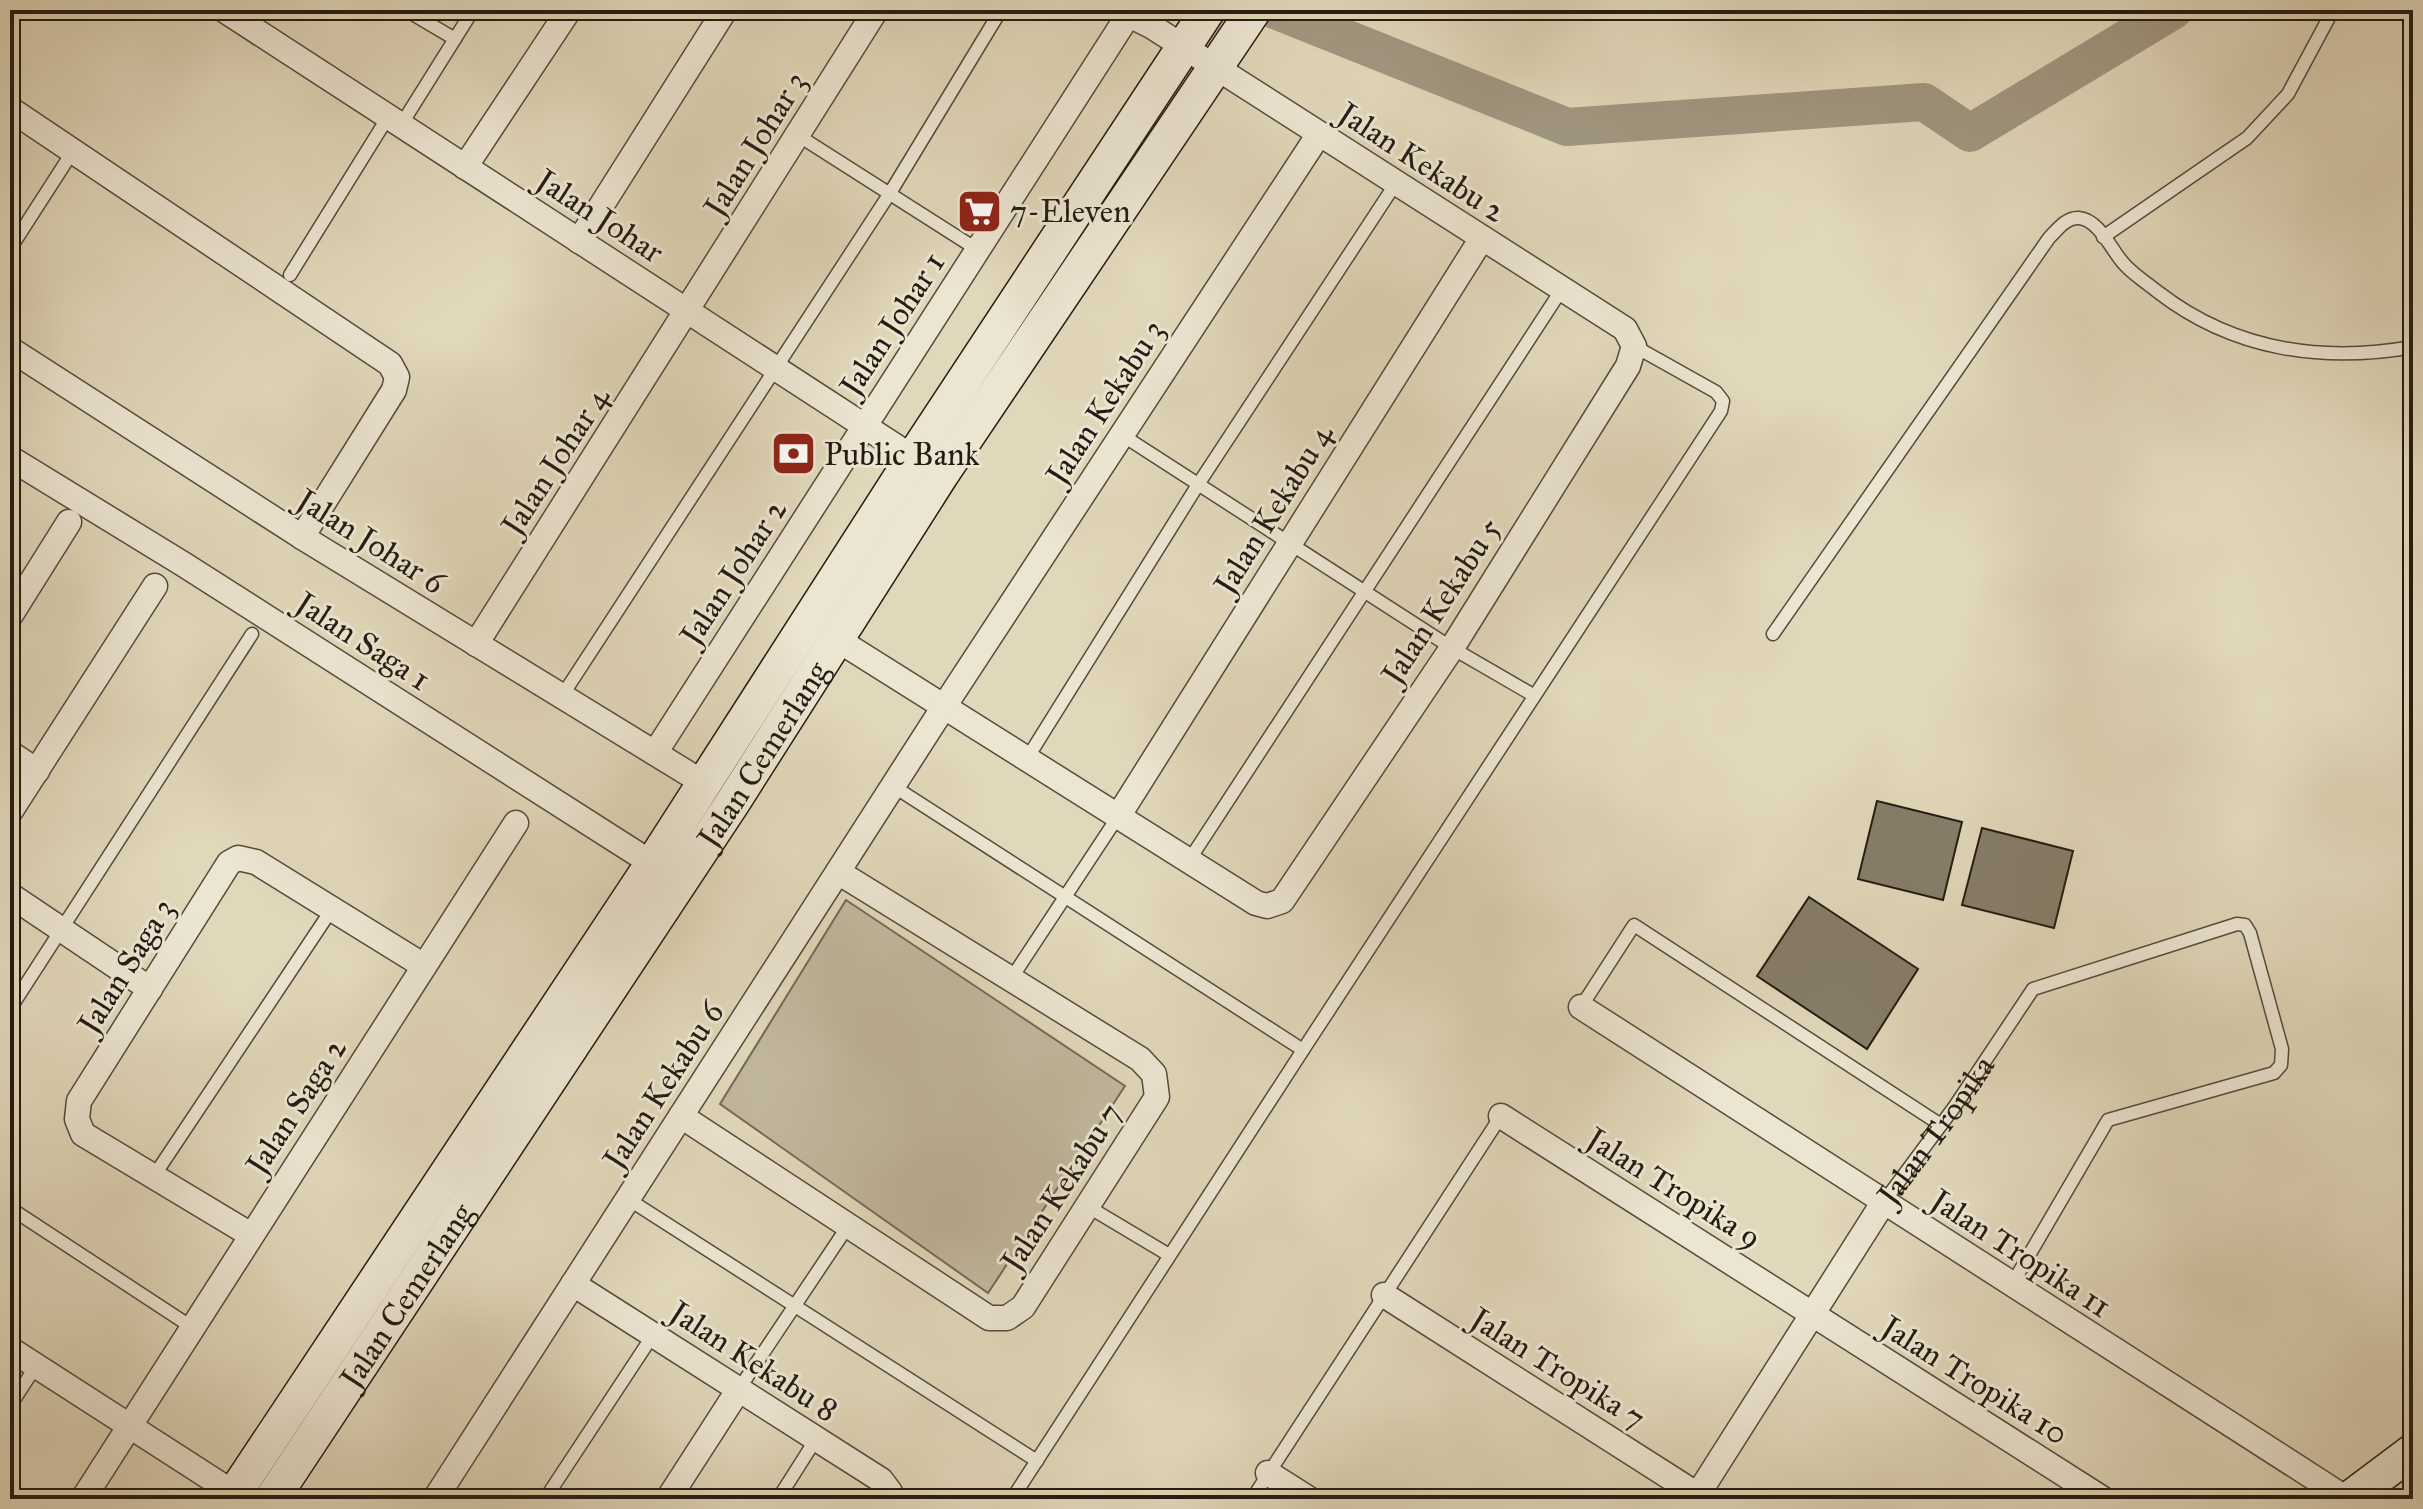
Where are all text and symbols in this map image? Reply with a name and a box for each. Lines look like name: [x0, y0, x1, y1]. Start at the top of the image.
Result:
street label: Jalan Johar 3: [694, 65, 815, 226]
street label: Jalan Kekabu 2: [1328, 92, 1513, 231]
street label: Jalan Johar: [526, 159, 671, 272]
supermarket icon: 7-Eleven: [955, 187, 1003, 235]
place label: 7-Eleven: [1010, 192, 1130, 231]
street label: Jalan Johar 1: [830, 245, 953, 406]
street label: Jalan Kekabu 3: [1036, 313, 1173, 494]
street label: Jalan Johar 4: [492, 379, 618, 545]
street label: Jalan Kekabu 4: [1204, 416, 1342, 604]
bank icon: Public Bank: [769, 430, 817, 478]
place label: Public Bank: [824, 435, 979, 474]
street label: Jalan Johar 6: [287, 479, 453, 603]
street label: Jalan Johar 2: [670, 492, 795, 655]
street label: Jalan Kekabu 5: [1372, 511, 1510, 694]
street label: Jalan Saga 1: [286, 582, 437, 699]
street label: Jalan Cemerlang: [688, 653, 838, 858]
street label: Jalan Saga 3: [68, 891, 183, 1044]
street label: Jalan Kekabu 6: [593, 993, 733, 1179]
street label: Jalan Saga 2: [236, 1030, 355, 1184]
street label: Jalan Tropika: [1868, 1048, 2003, 1215]
street label: Jalan Kekabu 7: [991, 1096, 1130, 1281]
street label: Jalan Tropika 9: [1577, 1118, 1768, 1258]
street label: Jalan Tropika 11: [1921, 1179, 2118, 1326]
street label: Jalan Cemerlang: [330, 1195, 483, 1398]
street label: Jalan Kekabu 8: [660, 1291, 845, 1430]
street label: Jalan Tropika 7: [1461, 1298, 1652, 1438]
street label: Jalan Tropika 10: [1872, 1306, 2075, 1453]

